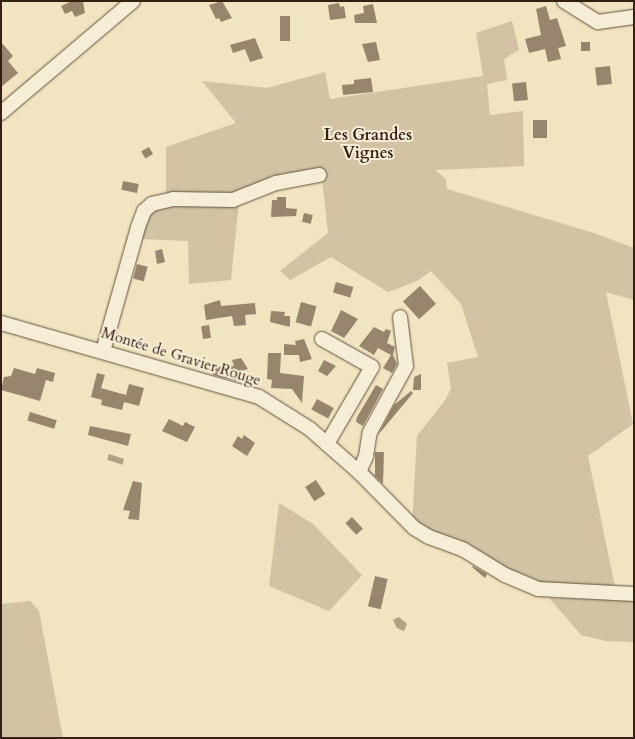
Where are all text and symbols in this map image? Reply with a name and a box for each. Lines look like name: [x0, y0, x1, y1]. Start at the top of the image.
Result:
district label: Les Grandes Vignes: [324, 125, 412, 163]
street label: Montée de Gravier Rouge: [99, 324, 263, 390]

